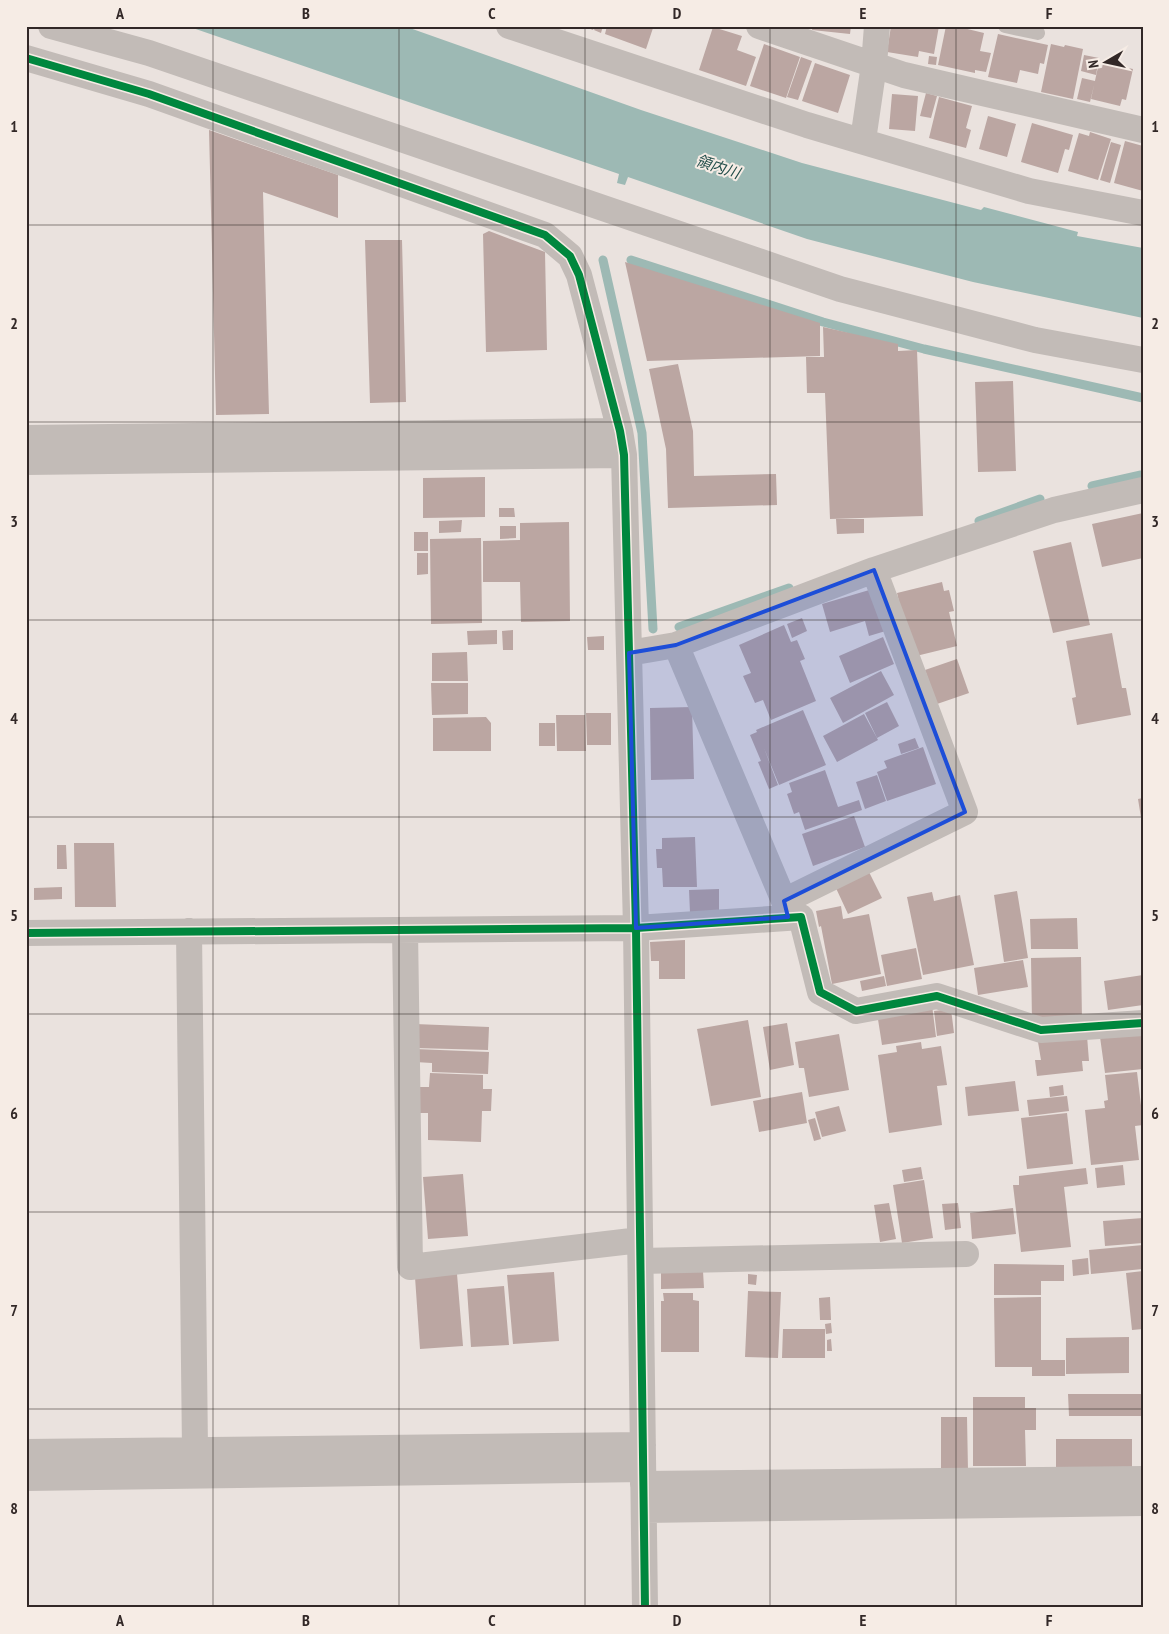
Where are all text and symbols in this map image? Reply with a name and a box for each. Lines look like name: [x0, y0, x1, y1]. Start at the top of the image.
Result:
text: A: [115, 3, 125, 23]
text: B: [302, 3, 310, 23]
text: C: [488, 3, 496, 23]
text: D: [673, 3, 682, 23]
text: E: [860, 3, 867, 23]
text: F: [1046, 3, 1053, 23]
north arrow: [1082, 38, 1132, 88]
text: N: [1084, 59, 1103, 69]
text: 1: [10, 116, 18, 136]
text: 1: [1151, 116, 1159, 136]
water label: 領内川: [694, 151, 744, 183]
text: 2: [10, 313, 18, 333]
text: 2: [1151, 313, 1159, 333]
text: 3: [10, 511, 18, 531]
text: 3: [1151, 511, 1159, 531]
text: 4: [10, 708, 18, 728]
text: 4: [1151, 708, 1159, 728]
text: 5: [10, 905, 18, 925]
text: 5: [1151, 905, 1159, 925]
text: 6: [10, 1103, 18, 1123]
text: 6: [1151, 1103, 1159, 1123]
text: 7: [10, 1300, 18, 1320]
text: 7: [1151, 1300, 1159, 1320]
text: 8: [10, 1498, 18, 1518]
text: 8: [1151, 1498, 1159, 1518]
text: A: [115, 1610, 125, 1630]
text: B: [302, 1610, 310, 1630]
text: C: [488, 1610, 496, 1630]
text: D: [673, 1610, 682, 1630]
text: E: [860, 1610, 867, 1630]
text: F: [1046, 1610, 1053, 1630]

